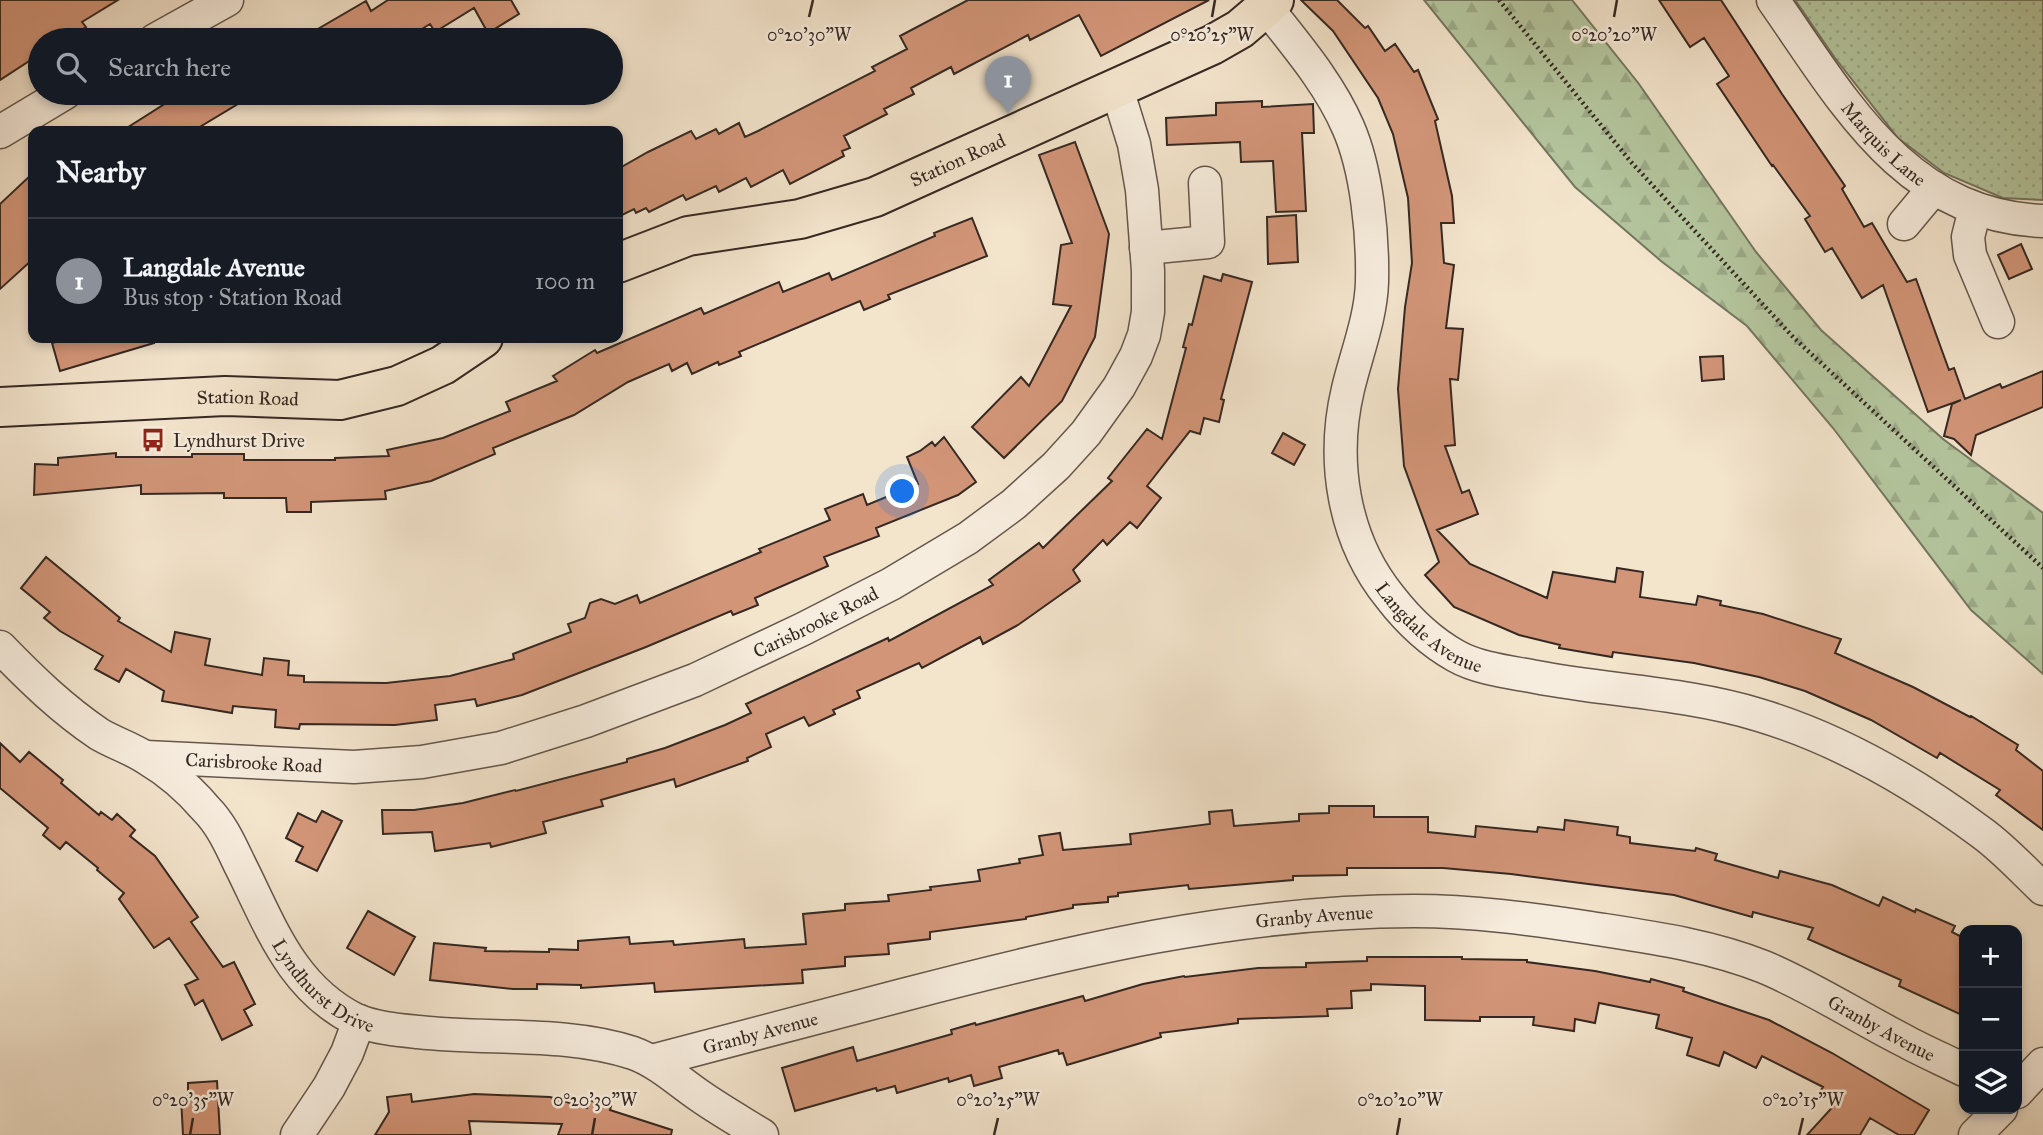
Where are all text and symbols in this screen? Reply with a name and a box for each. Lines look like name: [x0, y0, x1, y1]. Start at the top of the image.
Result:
text: 0°20'30"W: [767, 24, 852, 46]
text: 0°20'25"W: [1170, 24, 1255, 46]
text: 0°20'20"W: [1571, 24, 1658, 46]
search box: [28, 28, 623, 105]
icon: search: [52, 48, 90, 86]
text: Search here: [108, 51, 231, 83]
pin: 1: [985, 56, 1031, 114]
street label: Marquis Lane: [1837, 97, 1931, 191]
street label: Station Road: [906, 128, 1009, 191]
text: Nearby: [56, 154, 146, 190]
text: Langdale Avenue: [123, 251, 305, 283]
text: 1: [74, 267, 84, 295]
text: 100 m: [535, 267, 595, 295]
text: Bus stop · Station Road: [123, 283, 342, 311]
street label: Station Road: [196, 384, 300, 410]
bus stop icon: Lyndhurst Drive: [139, 426, 167, 454]
place label: Lyndhurst Drive: [173, 429, 305, 452]
your location: [885, 474, 919, 508]
street label: Langdale Avenue: [1371, 577, 1485, 677]
street label: Carisbrooke Road: [749, 581, 882, 663]
street label: Carisbrooke Road: [185, 747, 323, 777]
street label: Granby Avenue: [1254, 900, 1374, 933]
map controls: [1959, 925, 2022, 1114]
button: +: [1959, 925, 2022, 988]
street label: Lyndhurst Drive: [268, 935, 377, 1037]
button: −: [1959, 988, 2022, 1051]
street label: Granby Avenue: [1824, 990, 1939, 1066]
street label: Granby Avenue: [700, 1006, 820, 1059]
button: layers: [1959, 1051, 2022, 1114]
text: 0°20'35"W: [152, 1089, 235, 1111]
text: 0°20'30"W: [553, 1089, 638, 1111]
text: 0°20'25"W: [956, 1089, 1041, 1111]
text: 0°20'20"W: [1357, 1089, 1444, 1111]
text: 0°20'15"W: [1762, 1089, 1845, 1111]

